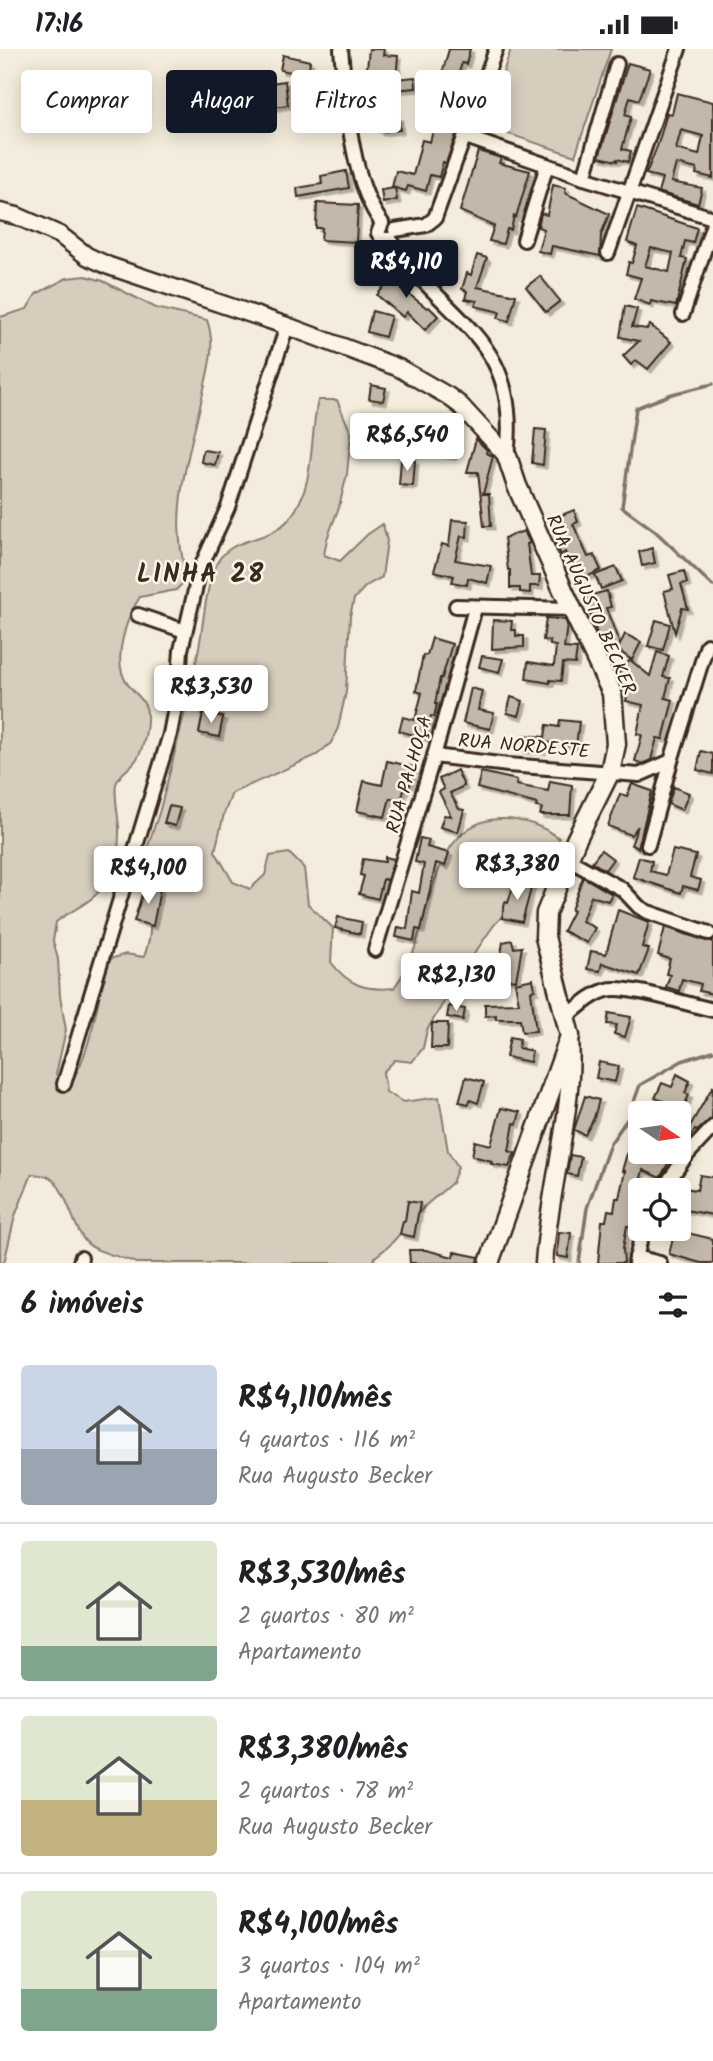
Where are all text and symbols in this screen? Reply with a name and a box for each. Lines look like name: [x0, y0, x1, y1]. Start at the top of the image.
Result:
text: 17:16: [35, 4, 83, 46]
chip: Comprar: [21, 70, 152, 133]
chip: Alugar: [166, 70, 277, 133]
chip: Filtros: [291, 70, 401, 133]
chip: Novo: [415, 70, 511, 133]
pin: R$4,110: [341, 240, 471, 300]
text: R$4,110: [370, 245, 442, 281]
pin: R$6,540: [342, 413, 472, 473]
text: R$6,540: [366, 418, 448, 454]
street label: RUA AUGUSTO BECKER: [537, 510, 644, 700]
district label: LINHA 28: [137, 554, 265, 596]
pin: R$3,530: [146, 665, 276, 725]
text: R$3,530: [170, 670, 252, 706]
street label: RUA PALHOÇA: [379, 712, 441, 837]
street label: RUA NORDESTE: [457, 726, 592, 768]
pin: R$3,380: [452, 843, 582, 902]
pin: R$4,100: [83, 847, 213, 906]
text: R$3,380: [475, 847, 559, 883]
text: R$4,100: [110, 851, 186, 887]
pin: R$2,130: [391, 953, 521, 1013]
text: R$2,130: [417, 958, 495, 994]
north arrow: [628, 1101, 691, 1164]
map controls: [628, 1101, 691, 1241]
button: locate: [628, 1178, 691, 1241]
text: 6 imóveis: [21, 1281, 144, 1329]
icon: filters: [654, 1286, 692, 1324]
text: R$4,110/mês: [238, 1375, 392, 1423]
icon: home: [77, 1393, 161, 1477]
text: 4 quartos · 116 m²: [238, 1423, 415, 1459]
text: Rua Augusto Becker: [238, 1459, 432, 1495]
text: R$3,530/mês: [238, 1551, 406, 1599]
icon: home: [77, 1569, 161, 1653]
text: 2 quartos · 80 m²: [238, 1599, 414, 1635]
text: Apartamento: [238, 1635, 361, 1671]
text: R$3,380/mês: [238, 1726, 408, 1774]
icon: home: [77, 1744, 161, 1828]
text: 2 quartos · 78 m²: [238, 1774, 413, 1810]
text: Rua Augusto Becker: [238, 1810, 432, 1846]
text: R$4,100/mês: [238, 1901, 399, 1949]
icon: home: [77, 1919, 161, 2003]
text: 3 quartos · 104 m²: [238, 1949, 420, 1985]
text: Apartamento: [238, 1985, 361, 2021]

